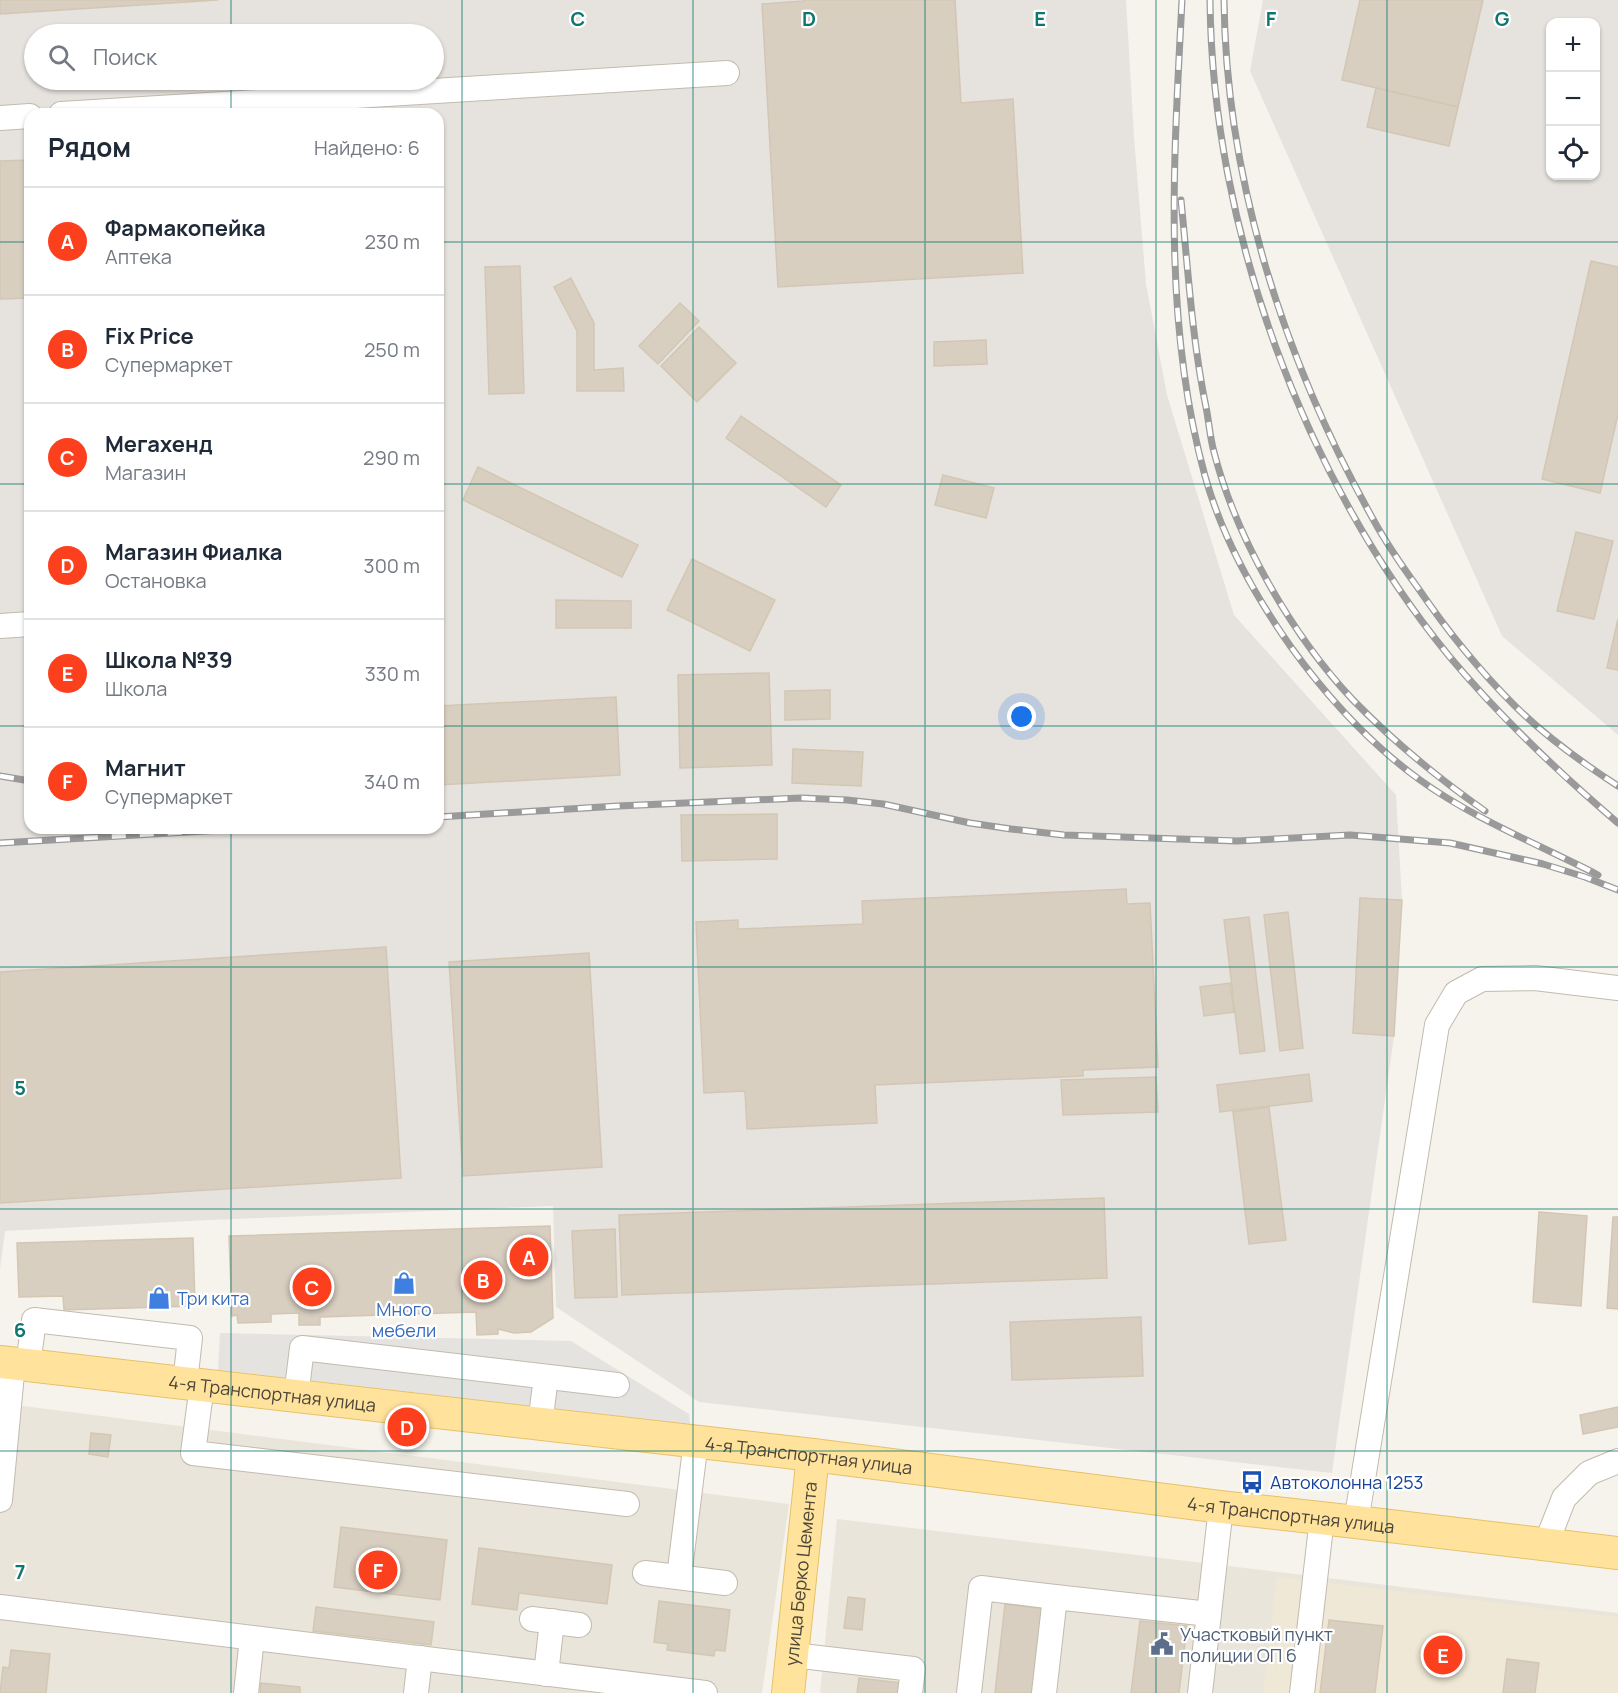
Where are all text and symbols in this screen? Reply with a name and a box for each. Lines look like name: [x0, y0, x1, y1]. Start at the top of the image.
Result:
text: C: [571, 5, 585, 32]
text: D: [802, 5, 816, 32]
text: E: [1034, 5, 1046, 32]
text: F: [1266, 5, 1277, 32]
text: G: [1495, 5, 1510, 32]
map controls: [1546, 18, 1600, 180]
button: +: [1546, 18, 1600, 72]
search box: [24, 24, 444, 90]
icon: search: [45, 41, 78, 74]
text: Поиск: [93, 42, 157, 72]
button: −: [1546, 72, 1600, 126]
button: locate: [1546, 126, 1600, 180]
text: Рядом: [48, 129, 131, 165]
text: Найдено: 6: [314, 134, 420, 161]
text: Фармакопейка: [105, 213, 266, 243]
text: A: [61, 228, 74, 255]
text: 230 m: [364, 228, 420, 255]
text: Аптека: [105, 243, 172, 270]
text: Fix Price: [105, 321, 194, 351]
text: B: [61, 336, 74, 363]
text: 250 m: [364, 336, 420, 363]
text: Супермаркет: [105, 351, 233, 378]
text: Мегахенд: [105, 429, 213, 459]
text: C: [60, 444, 75, 471]
text: 290 m: [363, 444, 420, 471]
text: Магазин: [105, 459, 186, 486]
text: Магазин Фиалка: [105, 537, 282, 567]
text: D: [60, 552, 75, 579]
text: 300 m: [364, 552, 420, 579]
text: Остановка: [105, 567, 207, 594]
text: Школа №39: [105, 645, 233, 675]
text: E: [62, 660, 73, 687]
text: 330 m: [365, 660, 420, 687]
text: Школа: [105, 675, 167, 702]
your location: [1007, 702, 1036, 731]
text: Магнит: [105, 753, 186, 783]
text: F: [62, 768, 73, 795]
text: 340 m: [364, 768, 420, 795]
text: Супермаркет: [105, 783, 233, 810]
text: 5: [14, 1074, 26, 1101]
pin: A: [510, 1234, 548, 1280]
pin: B: [464, 1258, 502, 1302]
pin: C: [292, 1264, 332, 1310]
shop icon: Много мебели: [391, 1270, 417, 1296]
shop icon: Три кита: [146, 1285, 172, 1311]
place label: Три кита: [177, 1286, 249, 1310]
place label: Много мебели: [372, 1297, 436, 1342]
text: 6: [14, 1316, 26, 1343]
street label: 4-я Транспортная улица: [167, 1369, 377, 1417]
pin: D: [388, 1404, 426, 1450]
street label: 4-я Транспортная улица: [704, 1431, 914, 1480]
bus stop icon: Автоколонна 1253: [1239, 1469, 1265, 1495]
place label: Автоколонна 1253: [1270, 1470, 1424, 1494]
street label: улица Берко Цемента: [779, 1480, 822, 1667]
street label: 4-я Транспортная улица: [1186, 1491, 1396, 1538]
pin: F: [358, 1548, 398, 1592]
text: 7: [15, 1558, 25, 1585]
place label: Участковый пункт полиции ОП 6: [1180, 1622, 1333, 1667]
public building icon: Участковый пункт полиции ОП 6: [1149, 1631, 1175, 1657]
pin: E: [1424, 1632, 1462, 1678]

